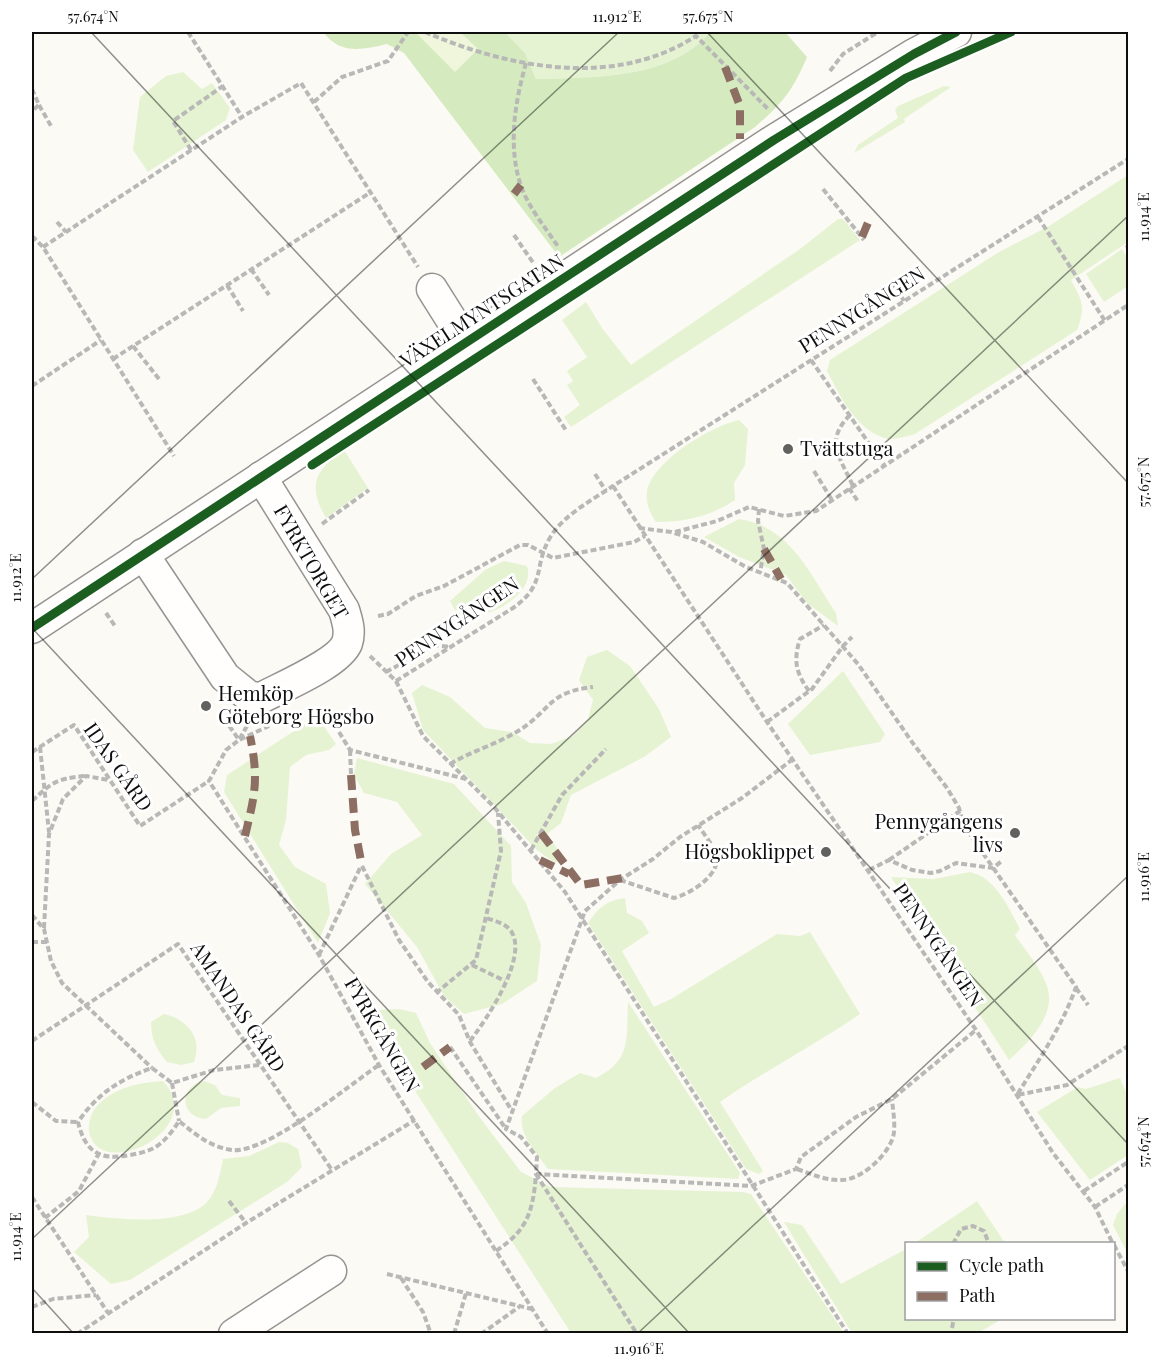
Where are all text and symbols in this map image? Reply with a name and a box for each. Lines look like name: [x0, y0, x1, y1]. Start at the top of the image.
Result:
text: 57.674°N: [67, 6, 119, 26]
text: 11.912°E: [592, 6, 642, 26]
text: 57.675°N: [682, 6, 734, 26]
text: 11.914°E: [1133, 192, 1153, 242]
street label: VÄXELMYNTSGATAN: [393, 247, 568, 374]
street label: PENNYGÅNGEN: [793, 259, 929, 358]
place label: Tvättstuga: [800, 434, 893, 461]
marker: Tvättstuga: [781, 442, 795, 456]
text: 57.675°N: [1133, 456, 1153, 508]
street label: FYRKTORGET: [269, 499, 356, 623]
text: 11.912°E: [5, 553, 25, 603]
street label: PENNYGÅNGEN: [389, 569, 523, 672]
place label: Hemköp Göteborg Högsbo: [218, 679, 374, 729]
marker: Hemköp Göteborg Högsbo: [199, 699, 213, 713]
street label: IDAS GÅRD: [79, 716, 160, 816]
place label: Pennygångens livs: [874, 807, 1003, 857]
marker: Pennygångens livs: [1008, 826, 1022, 840]
place label: Högsboklippet: [684, 837, 815, 864]
marker: Högsboklippet: [819, 845, 833, 859]
text: 11.916°E: [1133, 852, 1153, 902]
street label: PENNYGÅNGEN: [888, 877, 991, 1011]
street label: AMANDAS GÅRD: [185, 935, 293, 1077]
street label: FYRKGÅNGEN: [339, 972, 427, 1097]
text: 57.674°N: [1133, 1116, 1153, 1168]
text: 11.914°E: [5, 1212, 25, 1262]
legend: [905, 1242, 1115, 1320]
text: Cycle path: [959, 1253, 1044, 1277]
text: Path: [959, 1283, 996, 1307]
text: 11.916°E: [614, 1338, 664, 1358]

